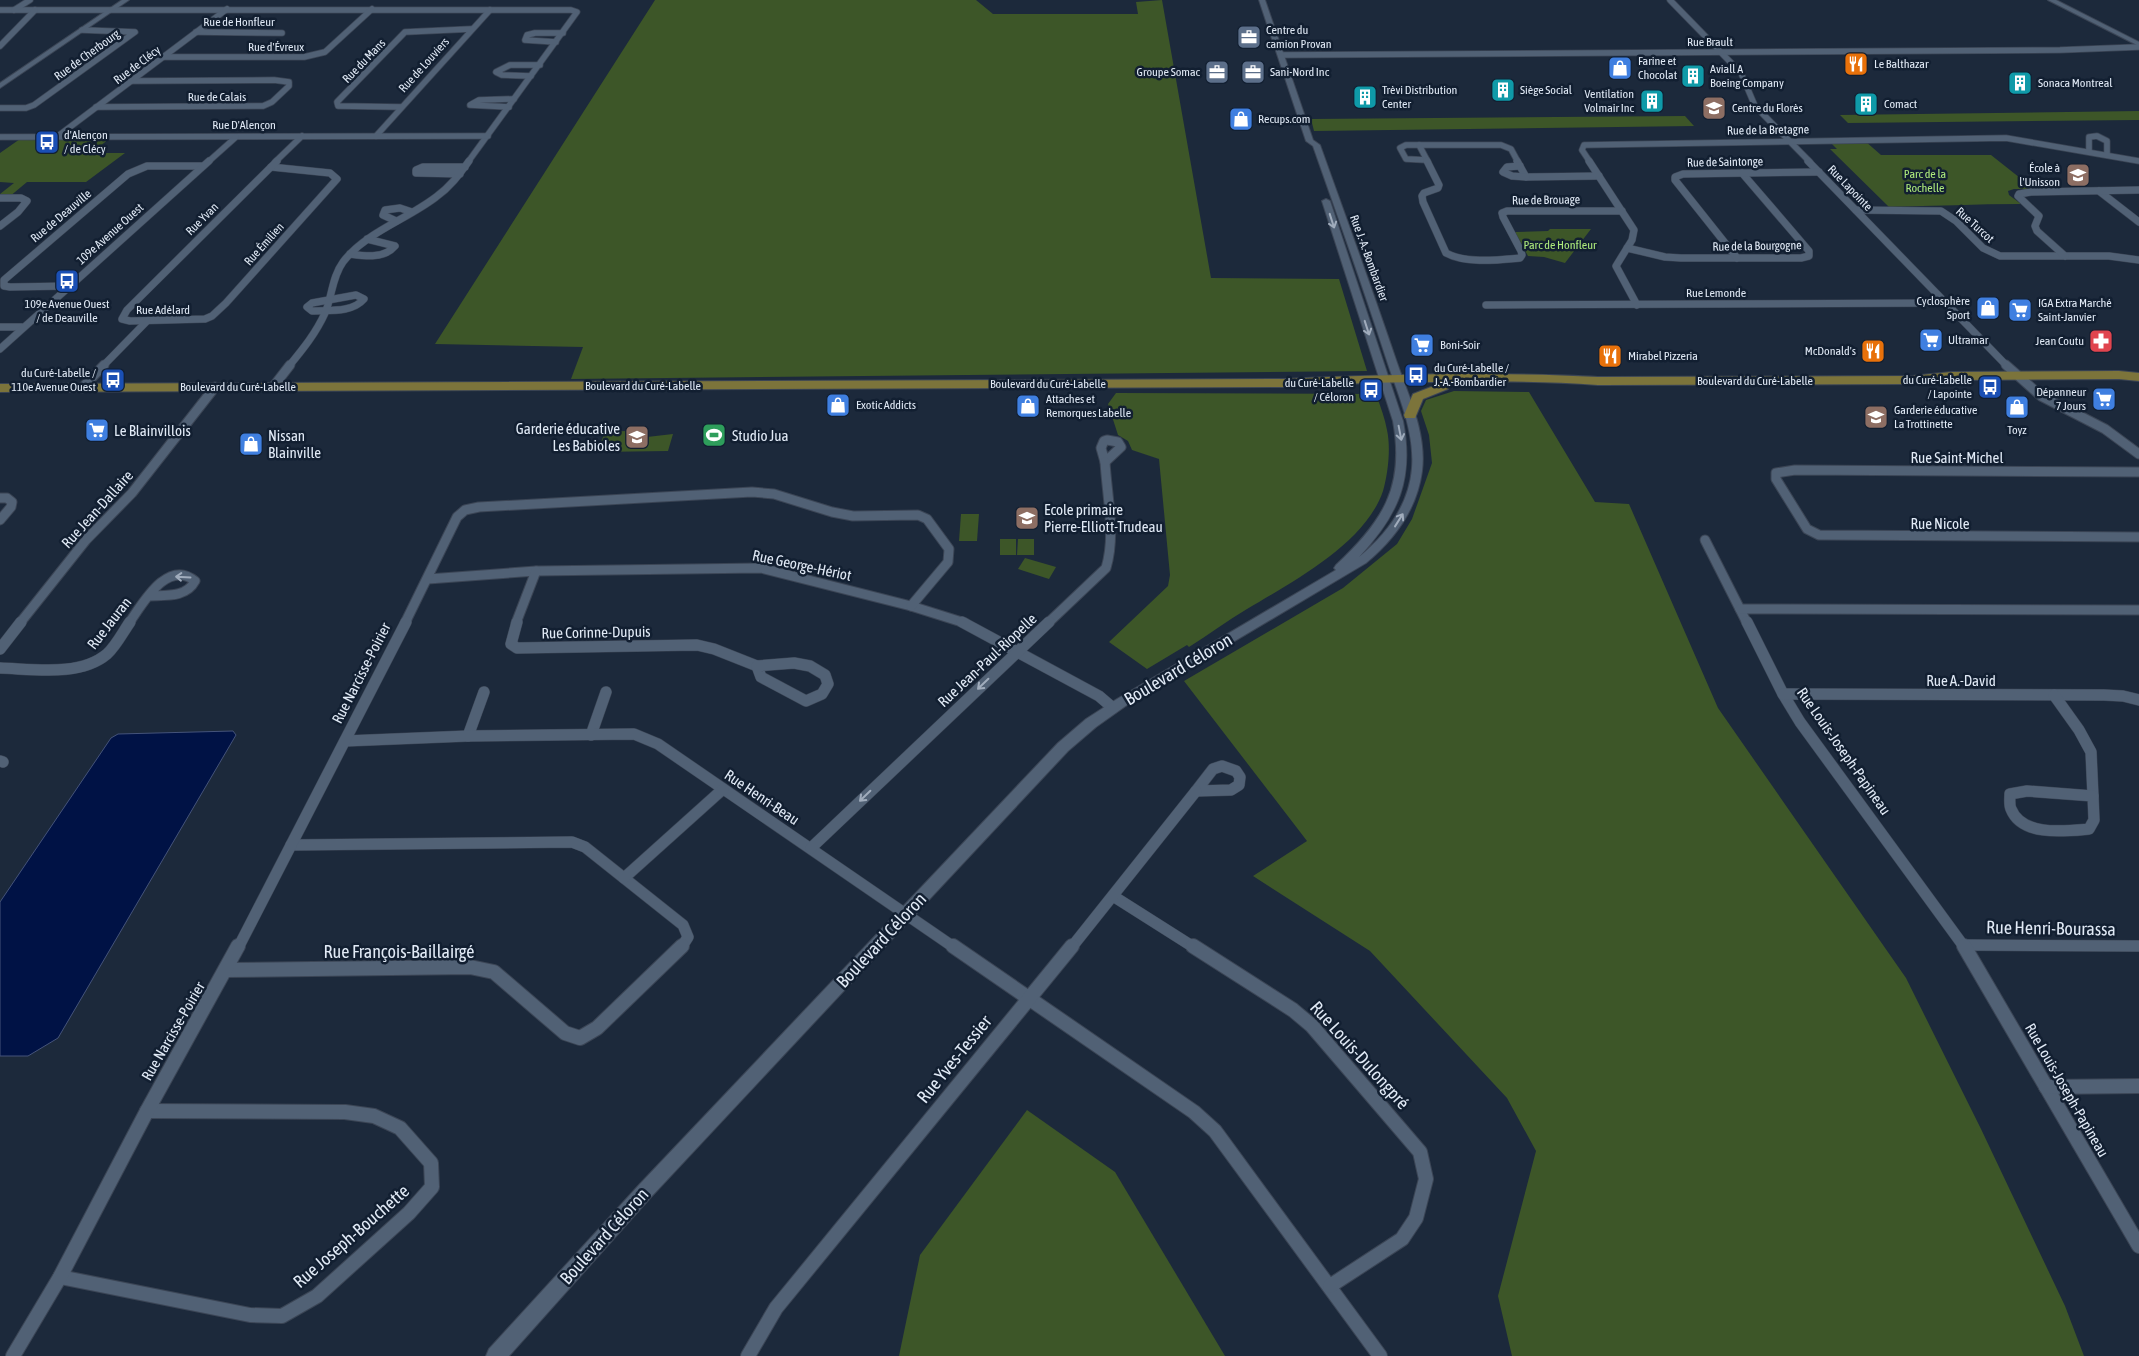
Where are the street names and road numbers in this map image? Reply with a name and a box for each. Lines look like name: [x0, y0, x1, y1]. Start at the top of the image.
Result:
street label: Rue de Honfleur: [203, 15, 275, 29]
street label: Rue de Cherbourg: [52, 26, 123, 83]
street label: Rue de Louviers: [396, 35, 452, 95]
street label: Rue Brault: [1687, 35, 1733, 49]
street label: Rue du Mans: [340, 36, 388, 86]
street label: Rue d'Évreux: [248, 40, 304, 54]
street label: Rue de Clécy: [111, 43, 163, 87]
street label: Rue de Calais: [188, 90, 246, 104]
street label: Rue D'Alençon: [212, 118, 276, 132]
street label: Rue de la Bretagne: [1727, 122, 1809, 138]
street label: Rue de Saintonge: [1687, 154, 1763, 170]
street label: Rue Lapointe: [1825, 162, 1875, 214]
street label: Rue de Deauville: [28, 187, 94, 245]
street label: Rue de Brouage: [1512, 192, 1580, 208]
street label: 109e Avenue Ouest: [74, 200, 147, 268]
street label: Rue Yvan: [183, 200, 221, 238]
street label: Rue Turcot: [1953, 204, 1997, 246]
street label: Rue J.-A.-Bombardier: [1347, 213, 1391, 304]
street label: Rue Émilien: [241, 220, 287, 268]
street label: Rue de la Bourgogne: [1712, 238, 1802, 254]
street label: Rue Lemonde: [1686, 286, 1746, 300]
street label: Rue Adélard: [136, 303, 190, 317]
street label: Boulevard du Curé-Labelle: [1697, 374, 1813, 388]
street label: Boulevard du Curé-Labelle: [990, 377, 1106, 391]
street label: Boulevard du Curé-Labelle: [585, 379, 701, 393]
street label: Boulevard du Curé-Labelle: [180, 380, 296, 394]
street label: Rue Saint-Michel: [1911, 449, 2003, 466]
street label: Rue Jean-Dallaire: [58, 467, 136, 551]
street label: Rue Nicole: [1910, 515, 1970, 532]
street label: Rue George-Hériot: [751, 546, 853, 584]
street label: Rue Jauran: [84, 594, 134, 652]
street label: Rue Jean-Paul-Riopelle: [934, 610, 1040, 710]
street label: Rue Narcisse-Poirier: [328, 619, 394, 726]
street label: Rue Corinne-Dupuis: [541, 623, 651, 641]
street label: Boulevard Céloron: [1120, 629, 1236, 709]
street label: Rue A.-David: [1926, 672, 1996, 689]
street label: Rue Louis-Joseph-Papineau: [1794, 684, 1894, 818]
street label: Rue Henri-Beau: [722, 766, 802, 828]
street label: Boulevard Céloron: [832, 888, 930, 992]
street label: Rue Henri-Bourassa: [1986, 916, 2116, 940]
street label: Rue François-Baillairgé: [324, 941, 474, 962]
street label: Rue Narcisse-Poirier: [138, 978, 208, 1083]
street label: Rue Louis-Dulongpré: [1306, 997, 1414, 1113]
street label: Rue Yves-Tessier: [912, 1010, 996, 1107]
street label: Rue Louis-Joseph-Papineau: [2022, 1020, 2112, 1160]
street label: Rue Joseph-Bouchette: [289, 1180, 413, 1292]
street label: Boulevard Céloron: [555, 1184, 653, 1288]

